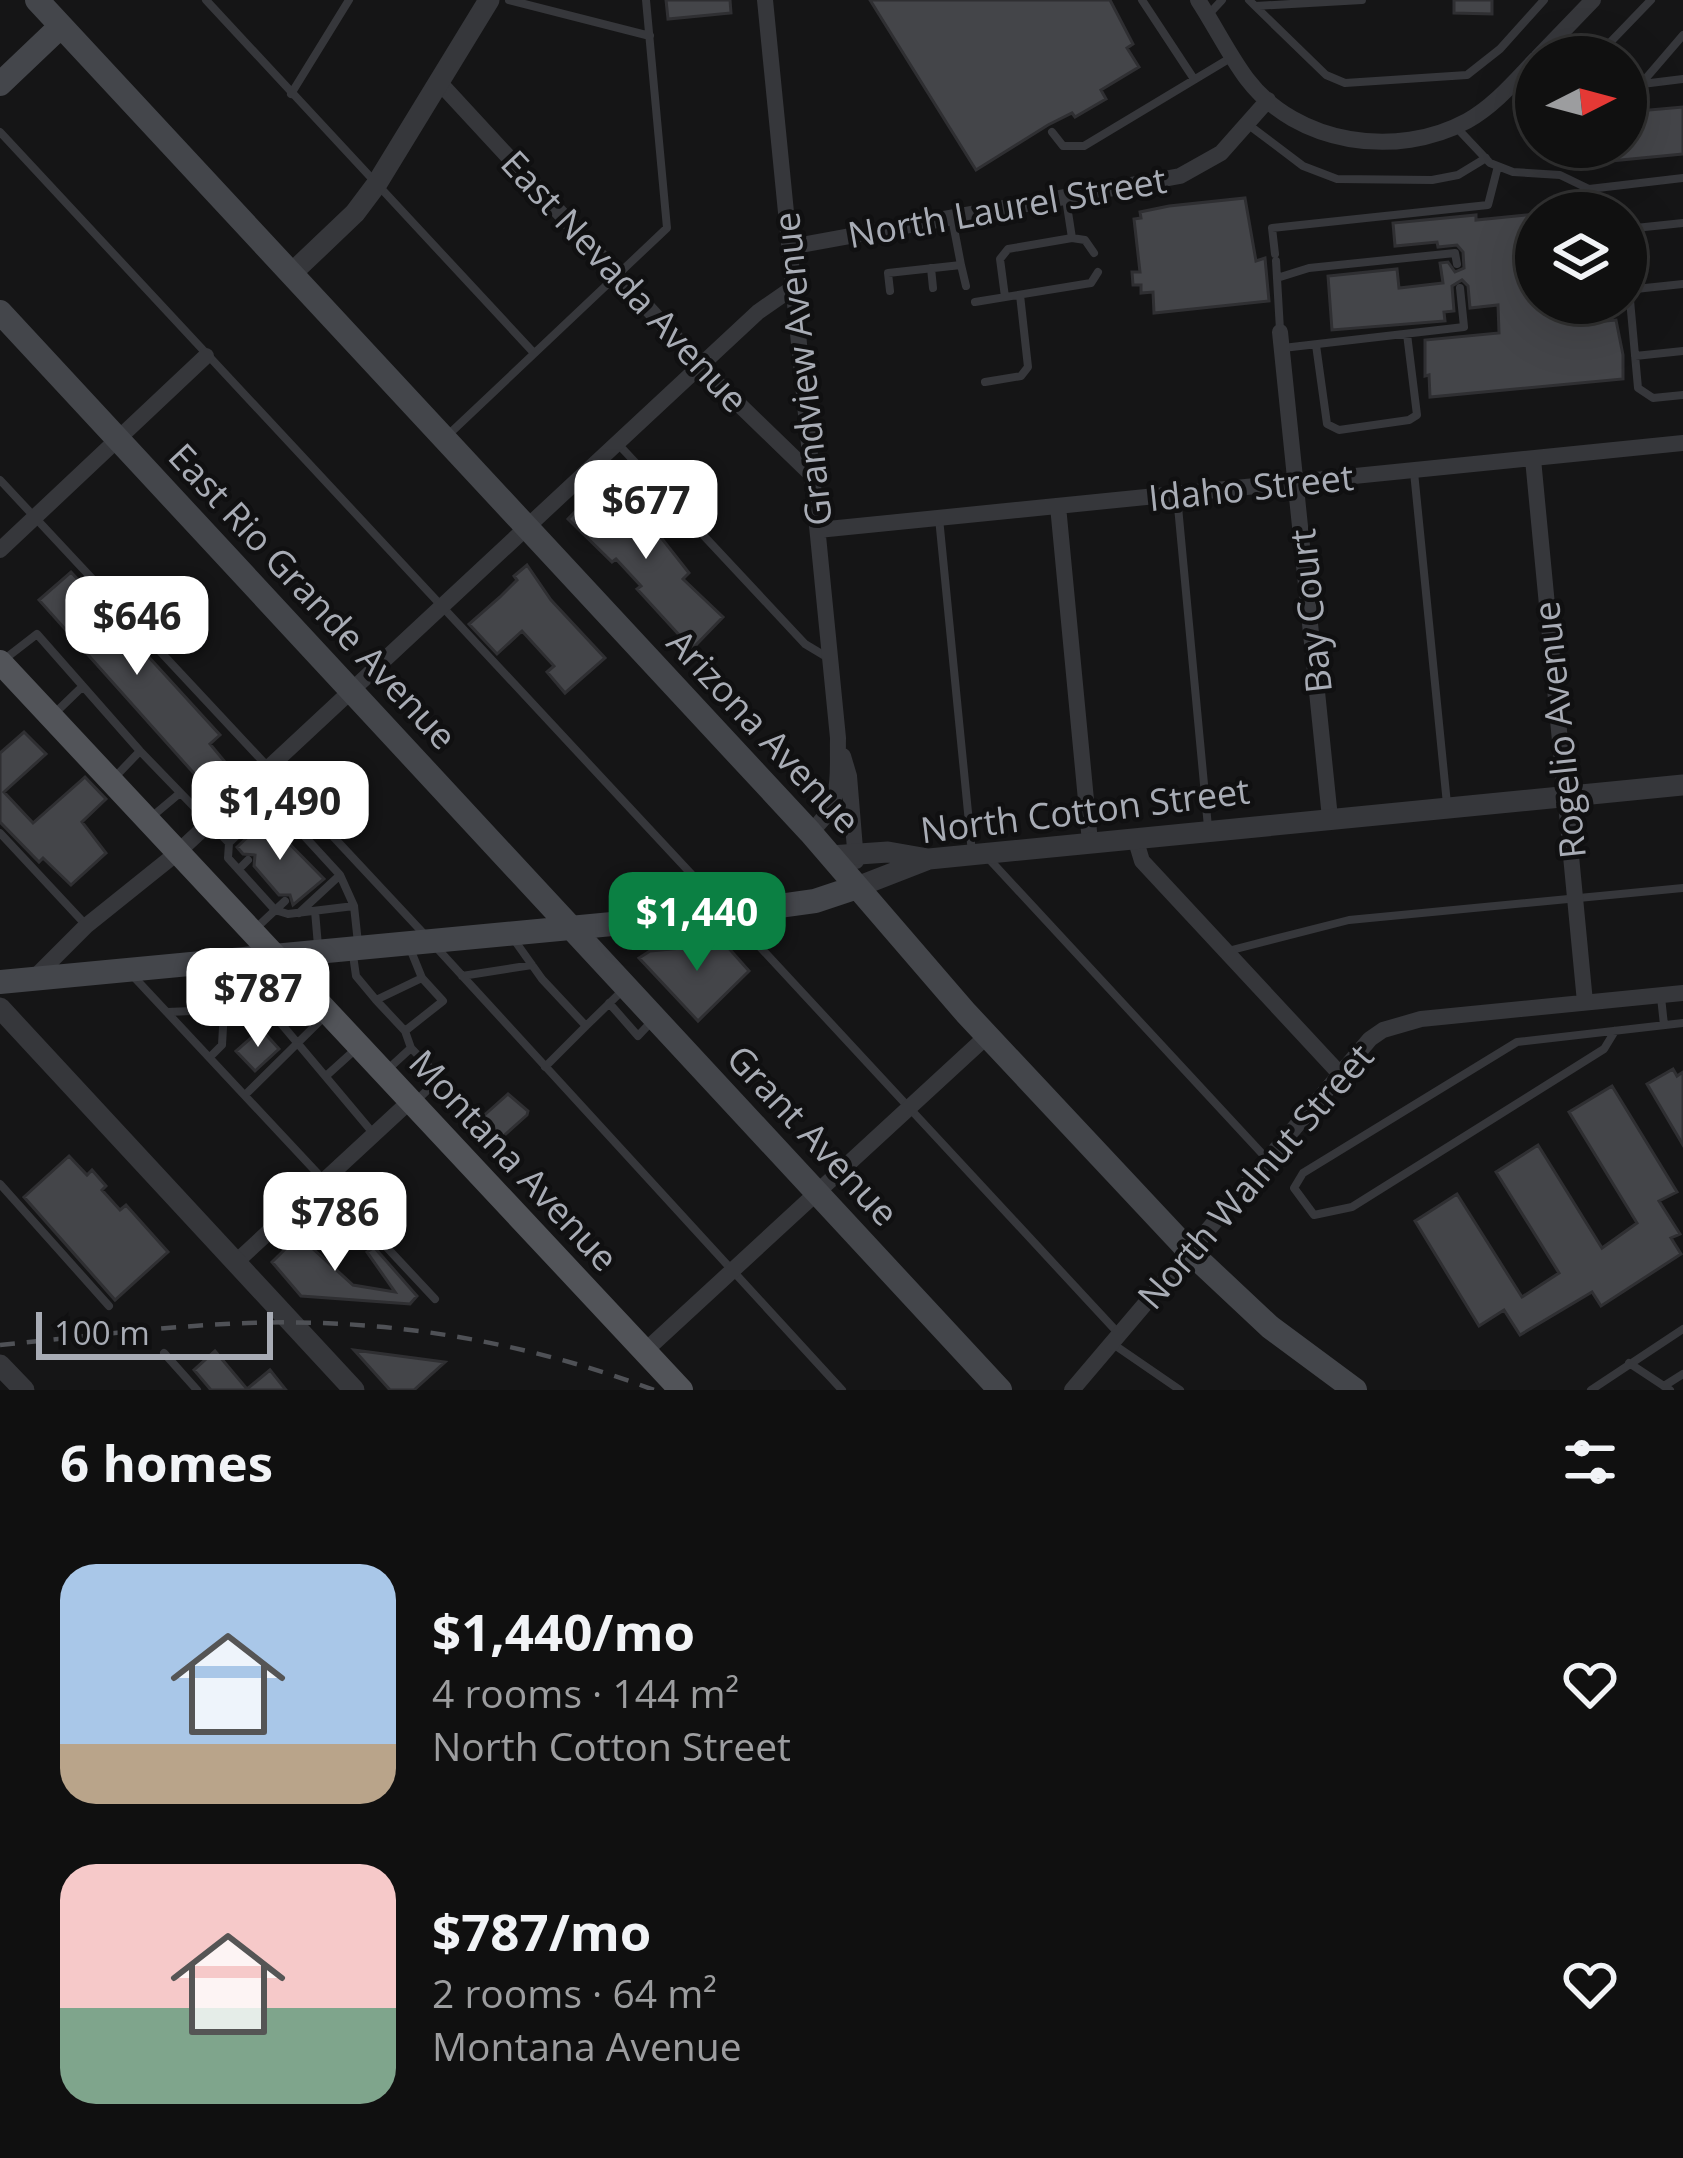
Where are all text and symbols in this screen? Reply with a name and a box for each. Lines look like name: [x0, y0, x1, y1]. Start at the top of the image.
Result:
north arrow: [1515, 36, 1647, 168]
map controls: [1515, 36, 1647, 324]
street label: East Nevada Avenue: [491, 139, 759, 423]
street label: North Laurel Street: [844, 155, 1170, 259]
button: layers: [1515, 192, 1647, 324]
street label: Grandview Avenue: [761, 210, 843, 528]
street label: East Rio Grande Avenue: [158, 432, 468, 760]
street label: Idaho Street: [1146, 452, 1356, 522]
pin: $677: [575, 460, 717, 562]
text: $677: [601, 472, 691, 525]
street label: Bay Court: [1277, 527, 1343, 695]
pin: $646: [66, 576, 208, 678]
text: $646: [92, 588, 182, 641]
street label: Rogelio Avenue: [1521, 599, 1597, 861]
street label: Arizona Avenue: [657, 619, 871, 843]
pin: $1,490: [182, 761, 378, 863]
street label: North Cotton Street: [918, 765, 1252, 855]
text: $1,490: [219, 773, 341, 826]
pin: $1,440: [599, 872, 795, 974]
text: $1,440: [636, 884, 758, 937]
pin: $787: [187, 948, 329, 1050]
text: $787: [213, 960, 303, 1013]
street label: North Walnut Street: [1126, 1033, 1384, 1319]
street label: Grant Avenue: [716, 1034, 910, 1236]
street label: Montana Avenue: [399, 1039, 629, 1281]
pin: $786: [264, 1172, 406, 1274]
text: $786: [290, 1184, 380, 1237]
scale bar: [36, 1306, 273, 1359]
text: 100 m: [54, 1310, 150, 1355]
text: 6 homes: [60, 1427, 273, 1497]
icon: filters: [1557, 1429, 1623, 1495]
text: $1,440/mo: [432, 1596, 695, 1666]
icon: home: [156, 1612, 300, 1756]
icon: heart: [1557, 1651, 1623, 1717]
text: 4 rooms · 144 m²: [432, 1666, 739, 1719]
text: North Cotton Street: [432, 1719, 791, 1772]
text: $787/mo: [432, 1896, 651, 1966]
icon: home: [156, 1912, 300, 2056]
icon: heart: [1557, 1951, 1623, 2017]
text: 2 rooms · 64 m²: [432, 1966, 717, 2019]
text: Montana Avenue: [432, 2019, 742, 2072]

